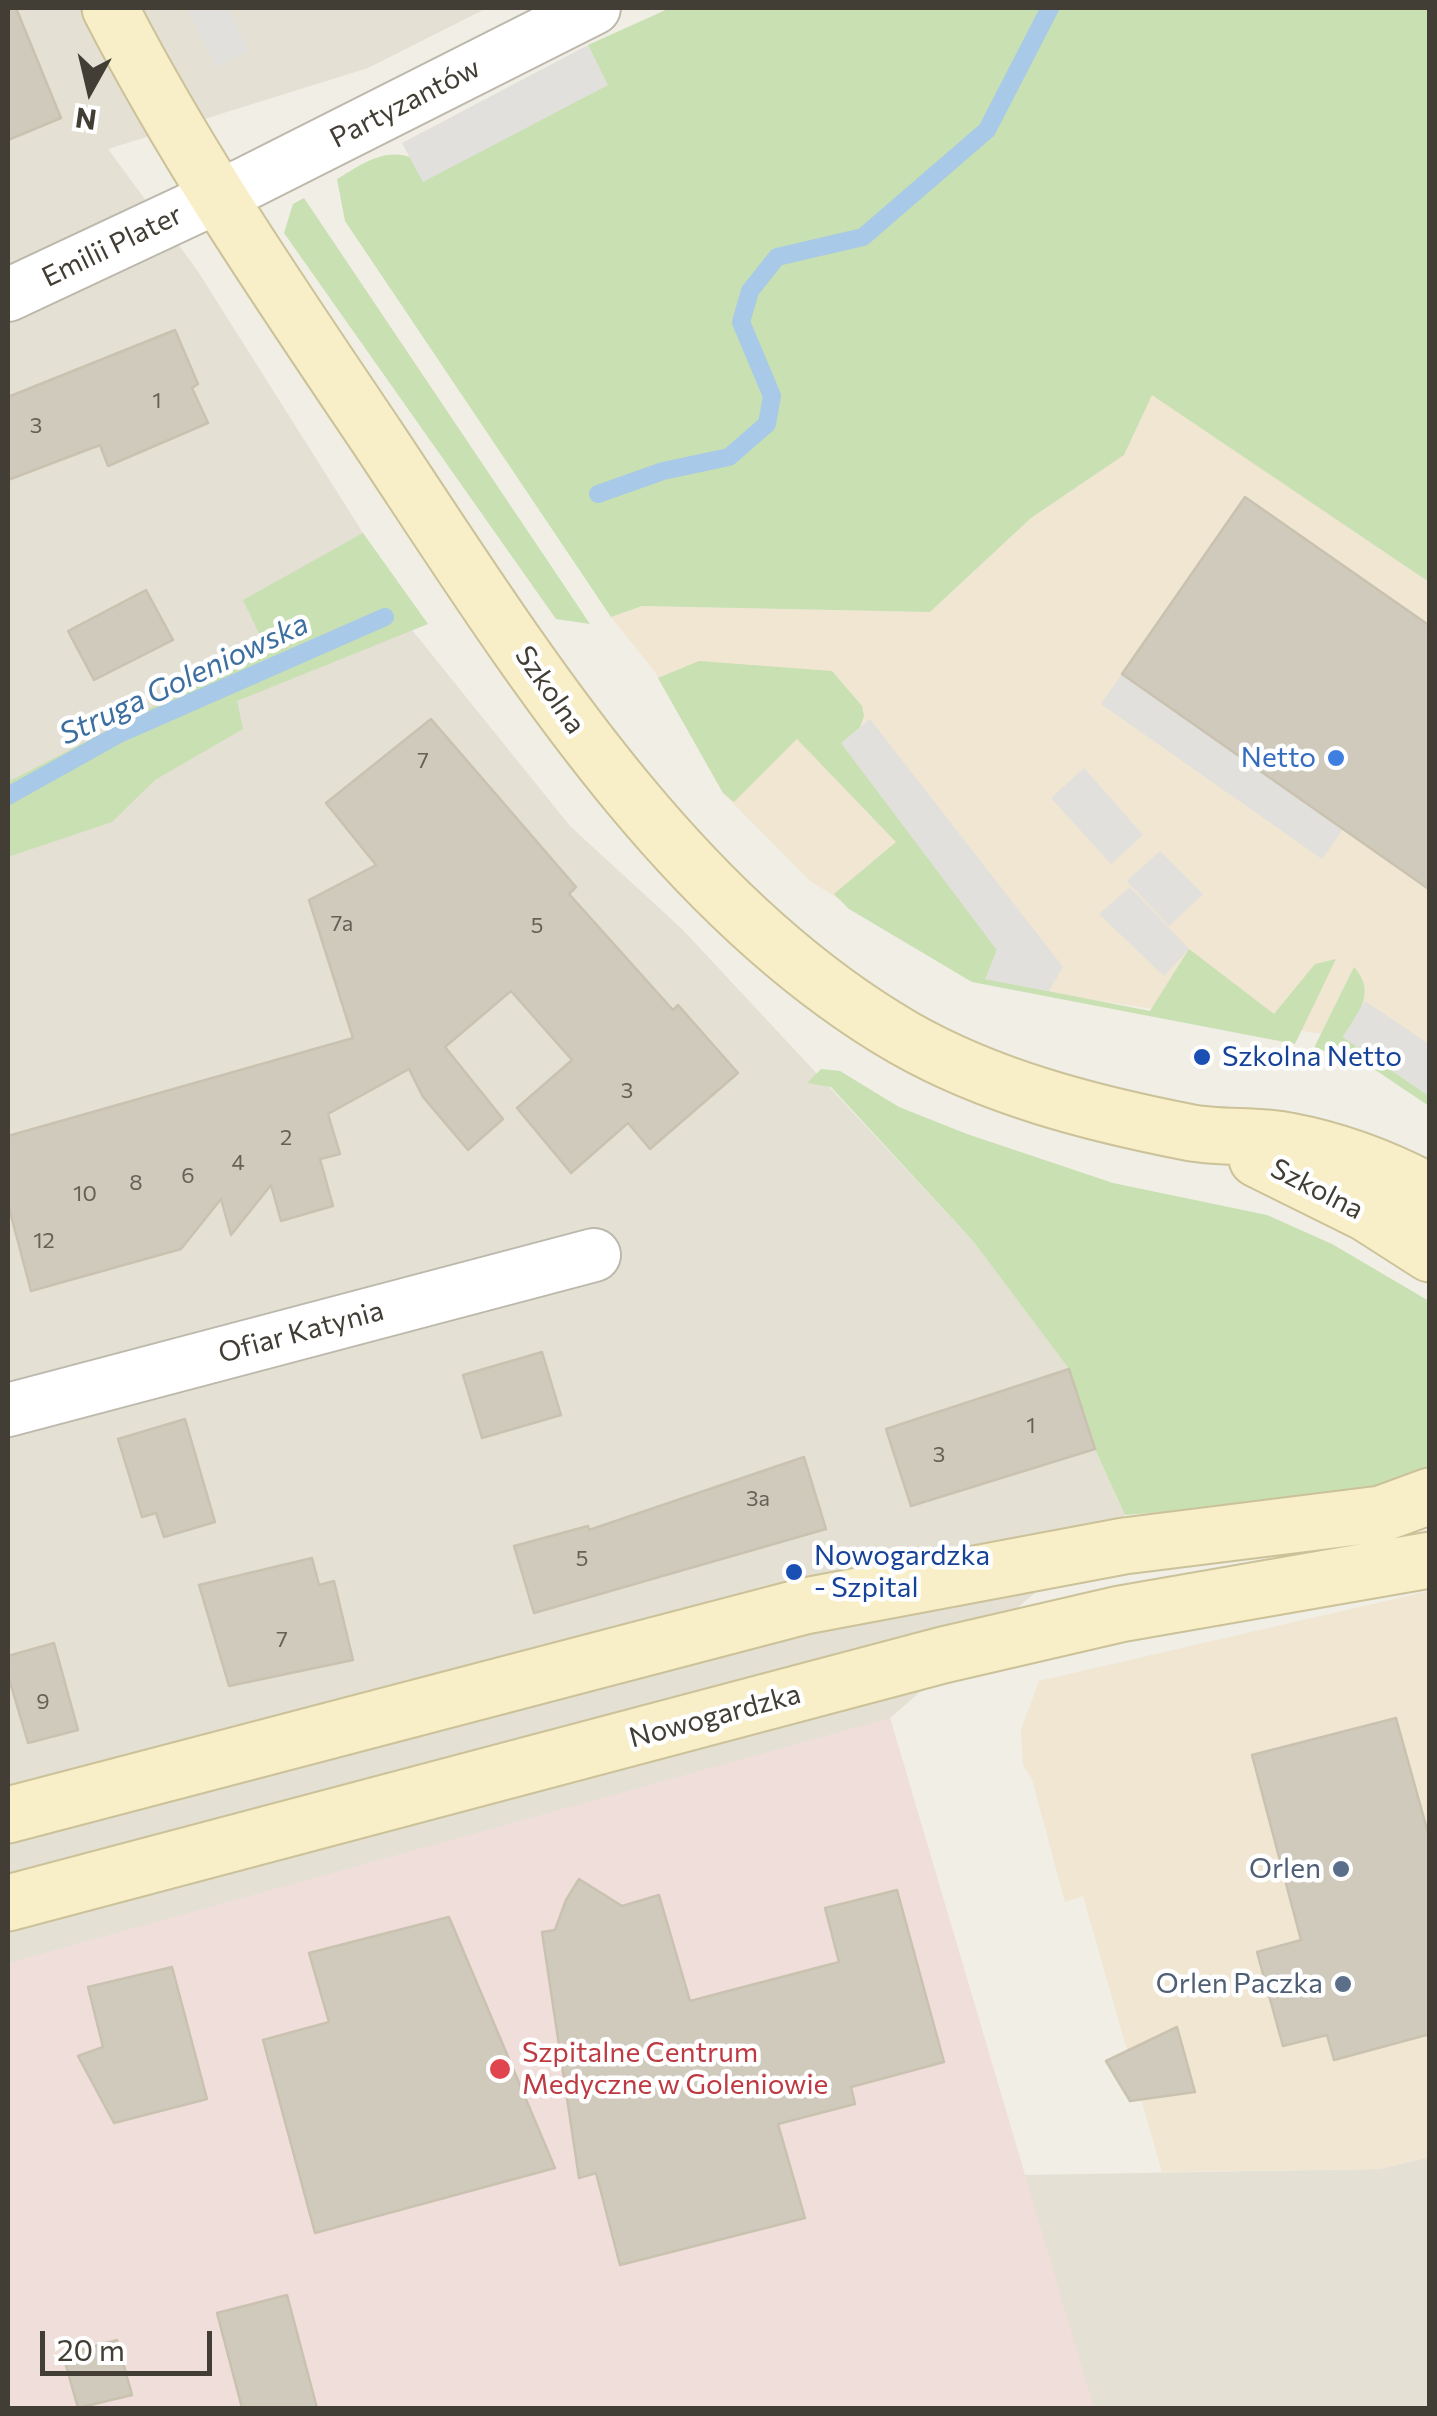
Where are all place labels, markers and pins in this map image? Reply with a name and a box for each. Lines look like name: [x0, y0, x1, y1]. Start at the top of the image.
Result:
place label: Netto: [1241, 741, 1316, 775]
marker: Netto: [1325, 747, 1347, 769]
place label: Szkolna Netto: [1222, 1040, 1402, 1074]
marker: Szkolna Netto: [1191, 1046, 1213, 1068]
place label: Nowogardzka - Szpital: [814, 1539, 990, 1605]
marker: Nowogardzka - Szpital: [783, 1561, 805, 1583]
place label: Orlen: [1249, 1852, 1321, 1886]
marker: Orlen: [1330, 1858, 1352, 1880]
place label: Orlen Paczka: [1156, 1967, 1323, 2001]
marker: Orlen Paczka: [1332, 1973, 1354, 1995]
place label: Szpitalne Centrum Medyczne w Goleniowie: [522, 2036, 828, 2102]
marker: Szpitalne Centrum Medyczne w Goleniowie: [487, 2056, 513, 2082]

